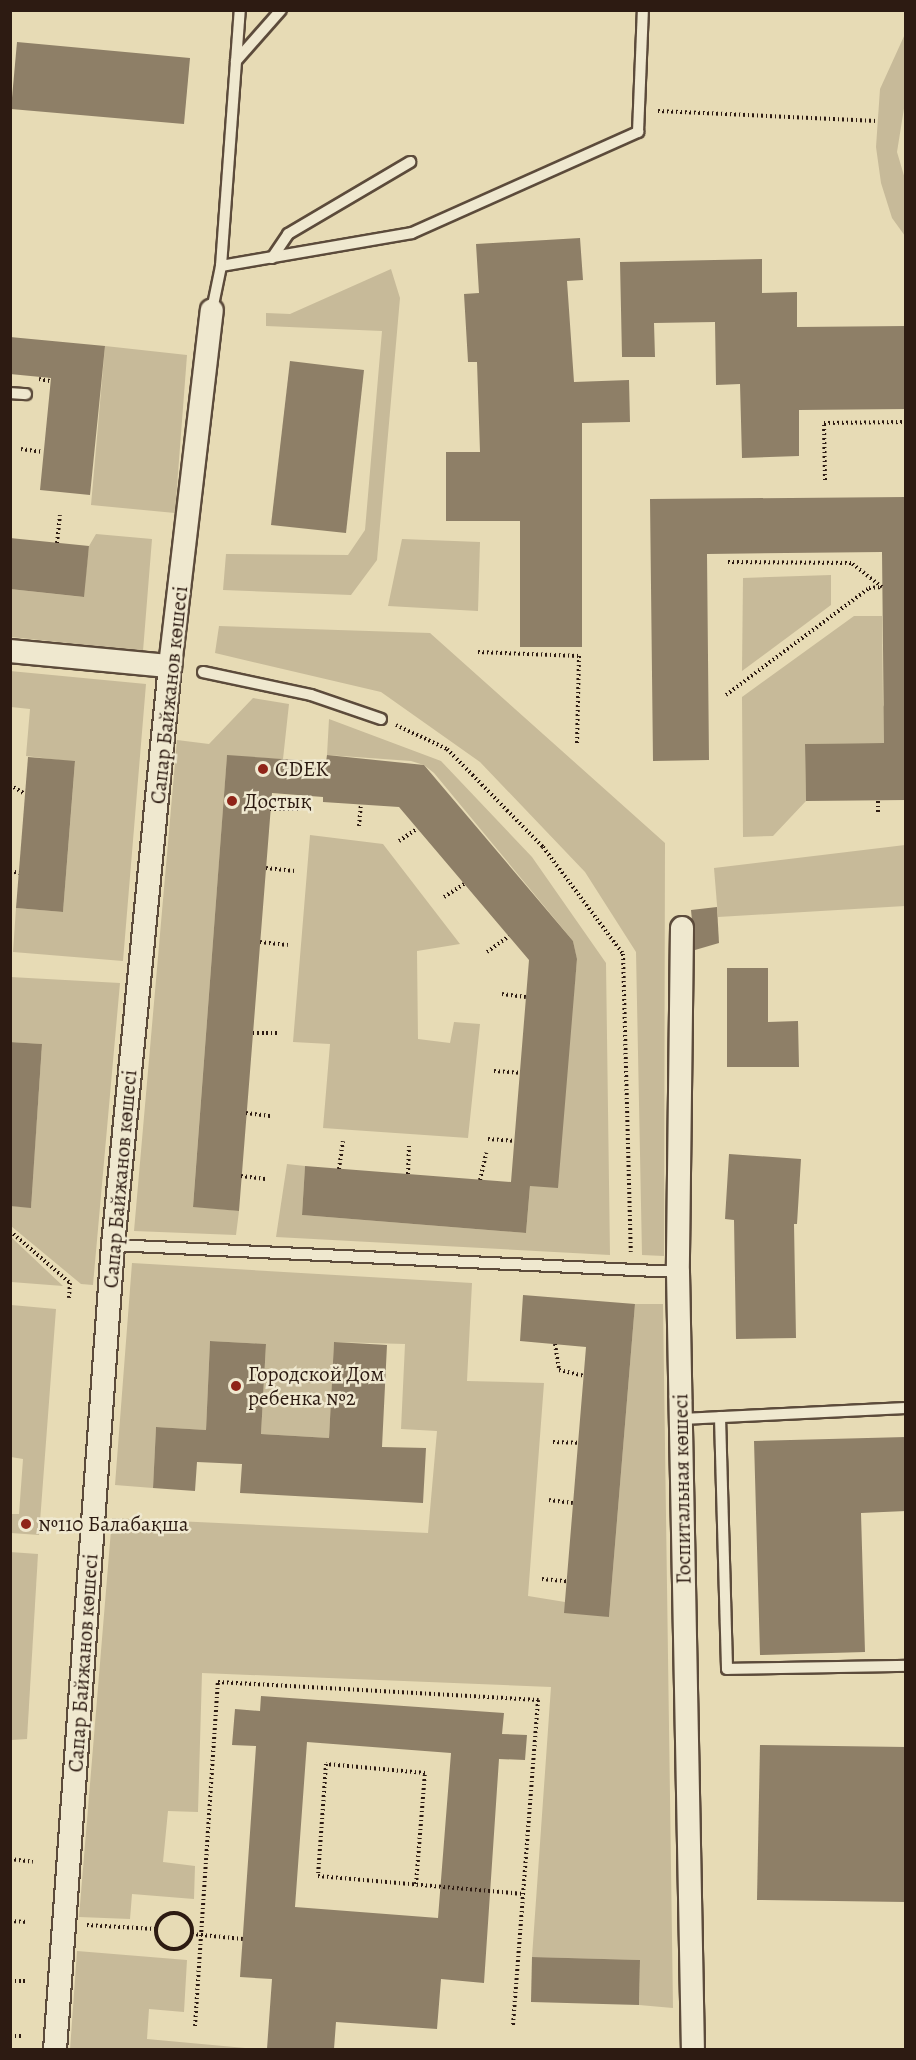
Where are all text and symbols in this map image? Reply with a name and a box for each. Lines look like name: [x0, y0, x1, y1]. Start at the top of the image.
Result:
street label: Сапар Байжанов көшесі: [145, 585, 193, 805]
place label: CDEK: [275, 756, 329, 782]
marker: CDEK: [256, 762, 270, 776]
place label: Достық: [244, 788, 311, 814]
marker: Достық: [225, 794, 239, 808]
street label: Сапар Байжанов көшесі: [98, 1069, 142, 1289]
place label: Городской Дом ребенка №2: [248, 1361, 384, 1411]
marker: Городской Дом ребенка №2: [229, 1379, 243, 1393]
street label: Госпитальная көшесі: [668, 1393, 696, 1585]
place label: №110 Балабақша: [38, 1511, 189, 1537]
marker: №110 Балабақша: [19, 1517, 33, 1531]
street label: Сапар Байжанов көшесі: [63, 1553, 103, 1773]

